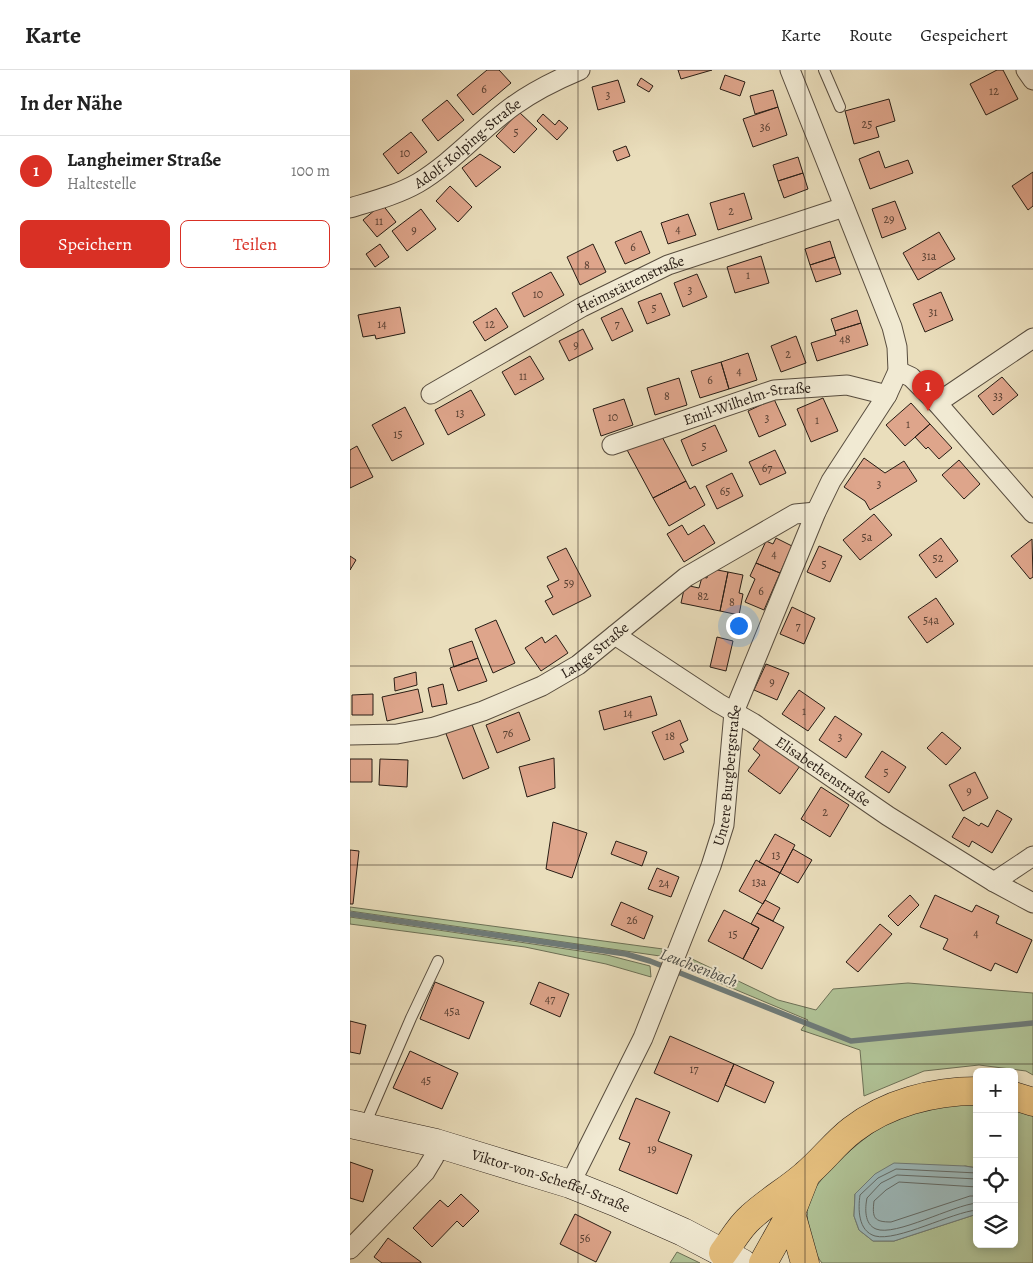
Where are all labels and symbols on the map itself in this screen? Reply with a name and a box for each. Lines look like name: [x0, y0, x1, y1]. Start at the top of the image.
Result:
house number: 6: [481, 81, 487, 97]
house number: 12: [989, 83, 999, 99]
house number: 3: [606, 87, 611, 103]
street label: Adolf-Kolping-Straße: [409, 93, 525, 194]
house number: 25: [862, 116, 872, 132]
house number: 36: [760, 119, 771, 135]
house number: 5: [513, 124, 519, 140]
house number: 10: [400, 145, 410, 161]
house number: 2: [728, 203, 734, 219]
house number: 29: [883, 211, 895, 227]
house number: 11: [375, 213, 383, 229]
house number: 4: [675, 221, 681, 237]
house number: 9: [411, 222, 417, 238]
house number: 6: [630, 239, 636, 255]
house number: 31a: [922, 248, 937, 264]
street label: Heimstättenstraße: [574, 250, 687, 318]
house number: 8: [584, 257, 590, 273]
house number: 1: [746, 267, 750, 283]
house number: 3: [688, 282, 693, 298]
house number: 10: [533, 286, 543, 302]
house number: 5: [651, 300, 657, 316]
house number: 31: [928, 304, 938, 320]
house number: 14: [377, 316, 387, 332]
house number: 12: [485, 316, 495, 332]
house number: 7: [614, 316, 620, 332]
house number: 48: [839, 331, 851, 347]
house number: 9: [573, 337, 579, 353]
house number: 2: [785, 346, 791, 362]
house number: 4: [736, 363, 742, 379]
house number: 11: [519, 368, 527, 384]
pin: 1: [912, 370, 944, 411]
house number: 6: [707, 372, 713, 388]
street label: Emil-Wilhelm-Straße: [681, 377, 812, 430]
house number: 8: [664, 388, 670, 404]
house number: 33: [993, 388, 1003, 404]
house number: 13: [455, 405, 465, 421]
house number: 10: [608, 409, 618, 425]
house number: 3: [765, 410, 770, 426]
house number: 1: [815, 412, 819, 428]
house number: 1: [906, 416, 910, 432]
house number: 15: [393, 426, 403, 442]
house number: 5: [701, 438, 707, 454]
house number: 67: [762, 460, 773, 476]
house number: 3: [877, 476, 882, 492]
house number: 65: [720, 483, 730, 499]
house number: 5a: [862, 529, 873, 545]
house number: 4: [771, 546, 777, 562]
house number: 52: [933, 550, 944, 566]
house number: 5: [821, 556, 827, 572]
house number: 59: [564, 575, 574, 591]
house number: 6: [758, 583, 764, 599]
house number: 82: [697, 588, 709, 604]
house number: 8: [729, 594, 735, 610]
house number: 54a: [923, 612, 939, 628]
your location: [726, 613, 752, 639]
street label: Lange Straße: [557, 618, 633, 683]
house number: 7: [795, 618, 801, 634]
house number: 9: [769, 674, 775, 690]
street label: Untere Burgbergstraße: [708, 701, 746, 848]
house number: 1: [802, 703, 806, 719]
house number: 14: [623, 705, 633, 721]
house number: 76: [503, 725, 514, 741]
house number: 18: [665, 728, 675, 744]
house number: 3: [838, 729, 843, 745]
street label: Elisabethenstraße: [772, 732, 875, 811]
house number: 5: [883, 764, 889, 780]
house number: 9: [966, 783, 972, 799]
house number: 2: [822, 804, 828, 820]
house number: 13: [771, 847, 781, 863]
house number: 13a: [752, 874, 767, 890]
house number: 24: [658, 875, 670, 891]
house number: 26: [626, 912, 638, 928]
house number: 4: [973, 925, 979, 941]
house number: 15: [728, 926, 738, 942]
water label: Leuchsenbach: [657, 943, 741, 993]
house number: 47: [545, 991, 556, 1007]
house number: 45a: [444, 1003, 460, 1019]
house number: 17: [689, 1061, 700, 1077]
house number: 45: [421, 1072, 431, 1088]
house number: 19: [647, 1141, 657, 1157]
street label: Viktor-von-Scheffel-Straße: [468, 1144, 634, 1218]
house number: 56: [580, 1230, 591, 1246]

